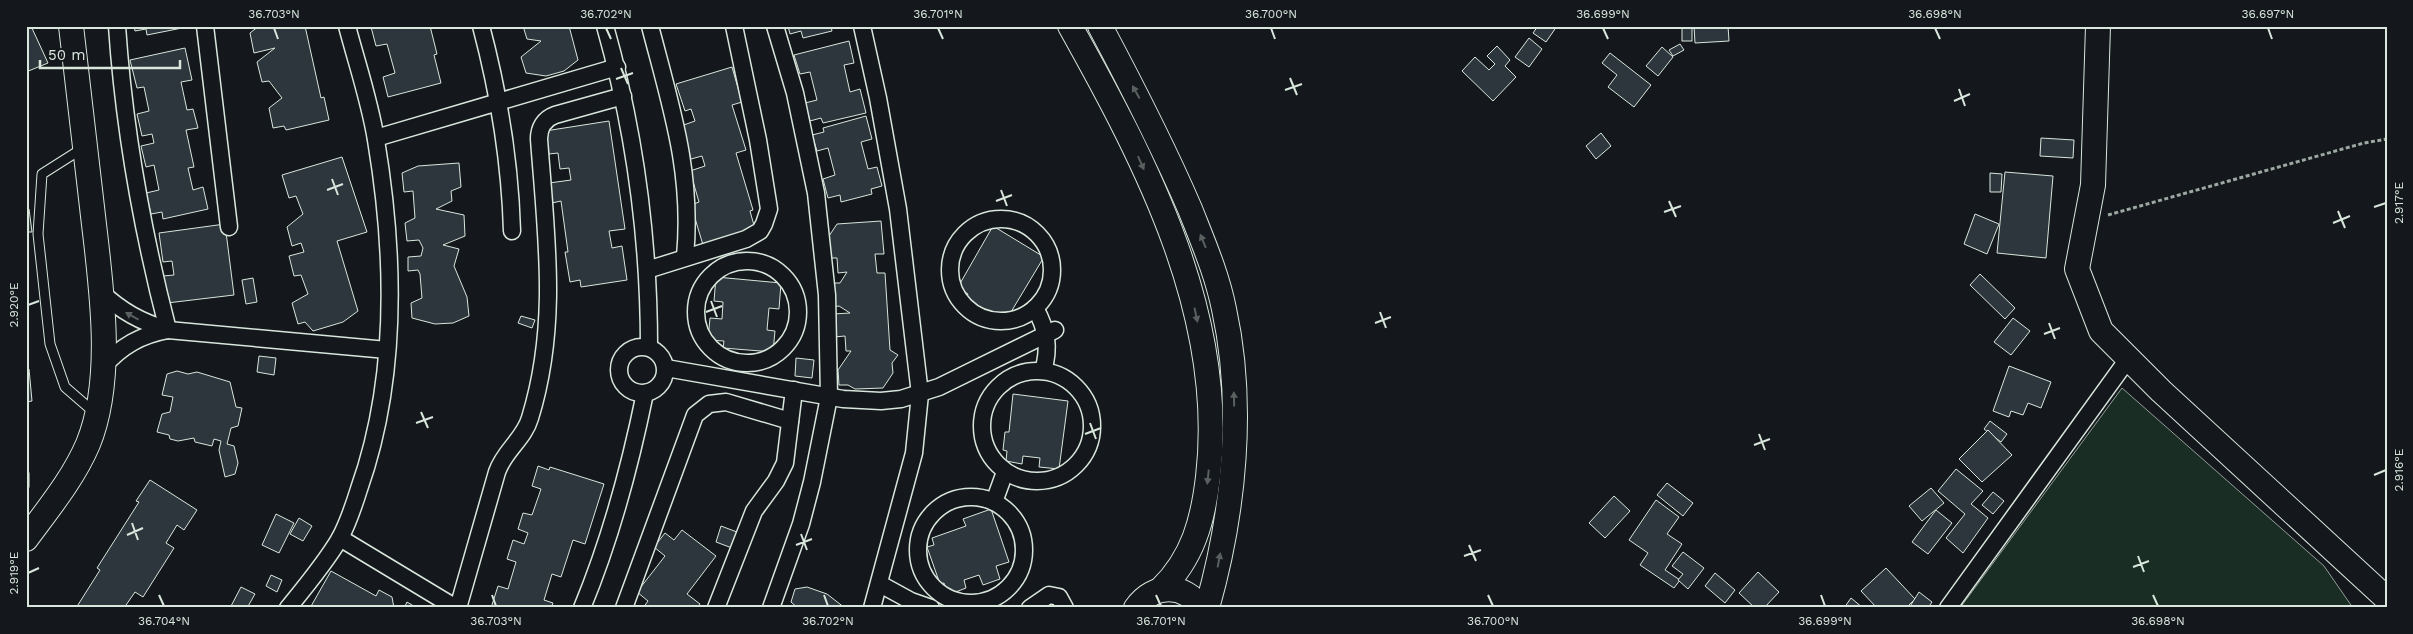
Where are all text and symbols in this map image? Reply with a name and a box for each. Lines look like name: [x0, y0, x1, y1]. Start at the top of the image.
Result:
text: 36.703°N: [248, 7, 300, 21]
text: 36.702°N: [580, 7, 632, 21]
text: 36.701°N: [913, 7, 963, 21]
text: 36.700°N: [1245, 7, 1297, 21]
text: 36.699°N: [1576, 7, 1630, 21]
text: 36.698°N: [1908, 7, 1962, 21]
text: 36.697°N: [2242, 7, 2294, 21]
scale bar: [40, 38, 180, 70]
text: 50 m: [48, 46, 85, 64]
one-way arrow: [1132, 85, 1140, 100]
one-way arrow: [1137, 156, 1145, 170]
text: 2.917°E: [2392, 182, 2406, 224]
one-way arrow: [1198, 233, 1206, 248]
text: 2.920°E: [7, 282, 21, 328]
one-way arrow: [1192, 308, 1200, 323]
one-way arrow: [125, 311, 138, 320]
one-way arrow: [1230, 391, 1238, 407]
text: 2.916°E: [2392, 448, 2406, 491]
one-way arrow: [1204, 469, 1212, 485]
text: 2.919°E: [7, 551, 21, 594]
one-way arrow: [1215, 552, 1223, 568]
text: 36.704°N: [138, 614, 190, 628]
text: 36.703°N: [470, 614, 522, 628]
text: 36.702°N: [802, 614, 854, 628]
text: 36.701°N: [1136, 614, 1186, 628]
text: 36.700°N: [1467, 614, 1519, 628]
text: 36.699°N: [1798, 614, 1852, 628]
text: 36.698°N: [2131, 614, 2185, 628]

